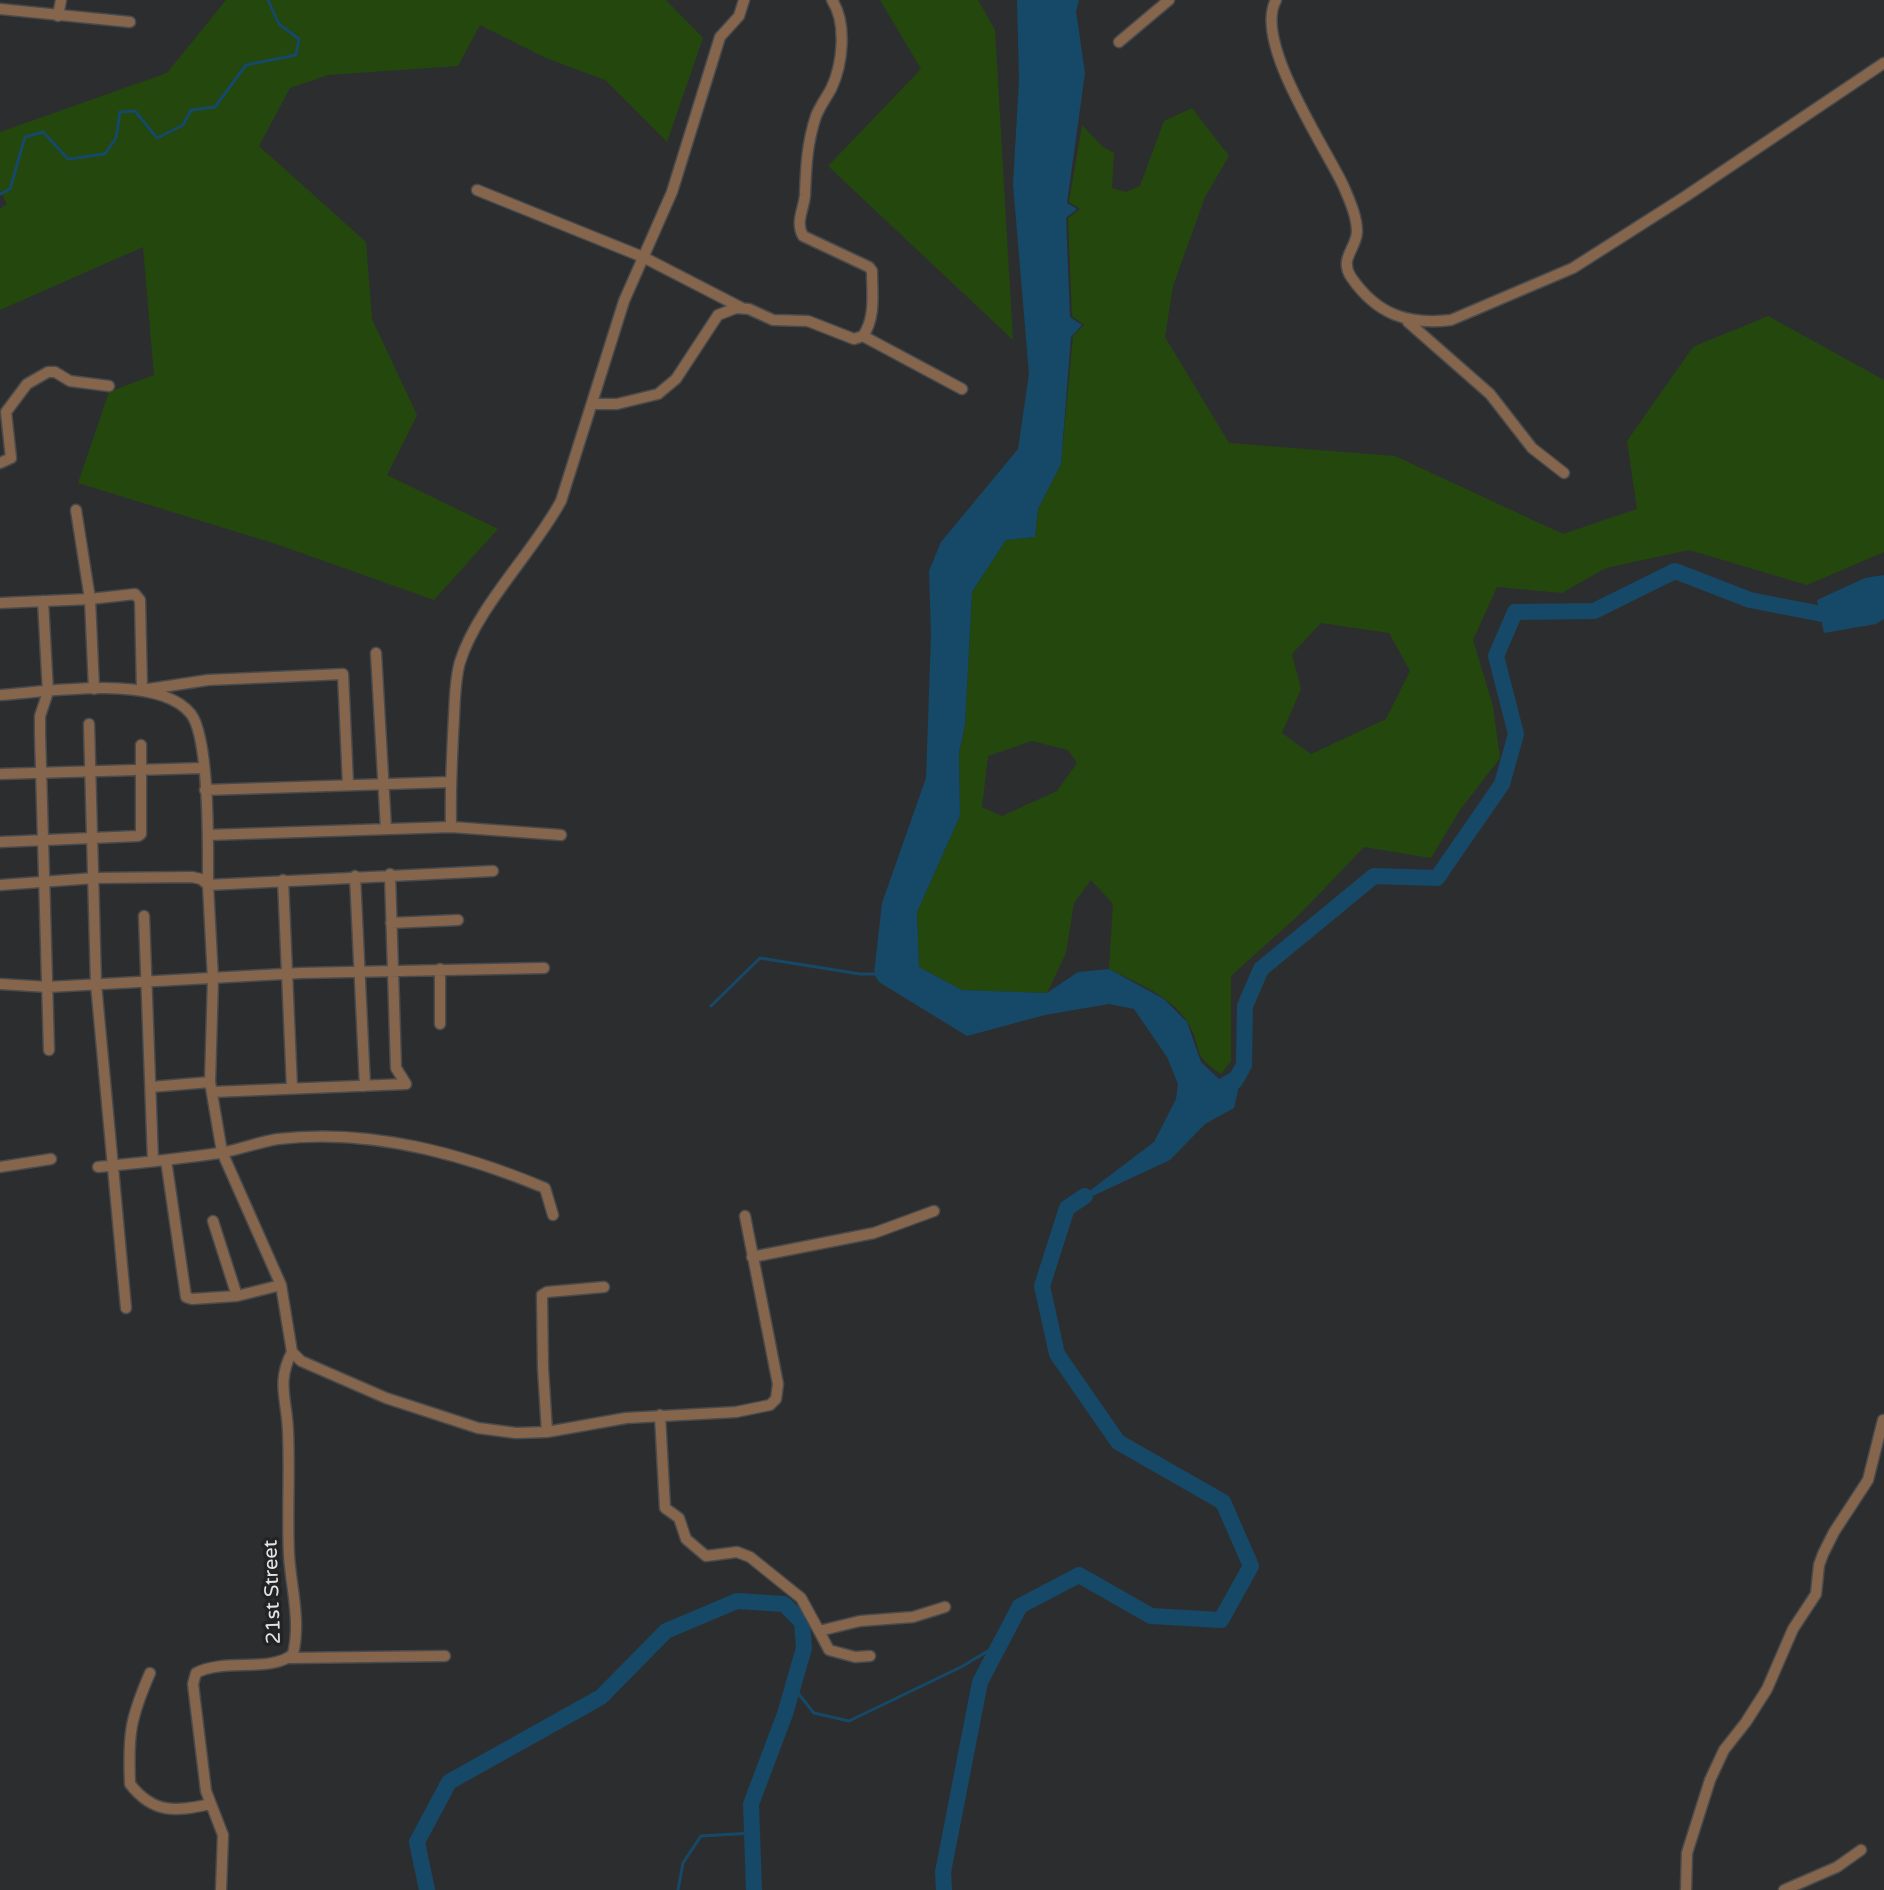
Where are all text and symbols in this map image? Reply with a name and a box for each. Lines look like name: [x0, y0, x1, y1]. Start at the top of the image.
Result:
street label: 21st Street: [259, 1539, 287, 1645]

